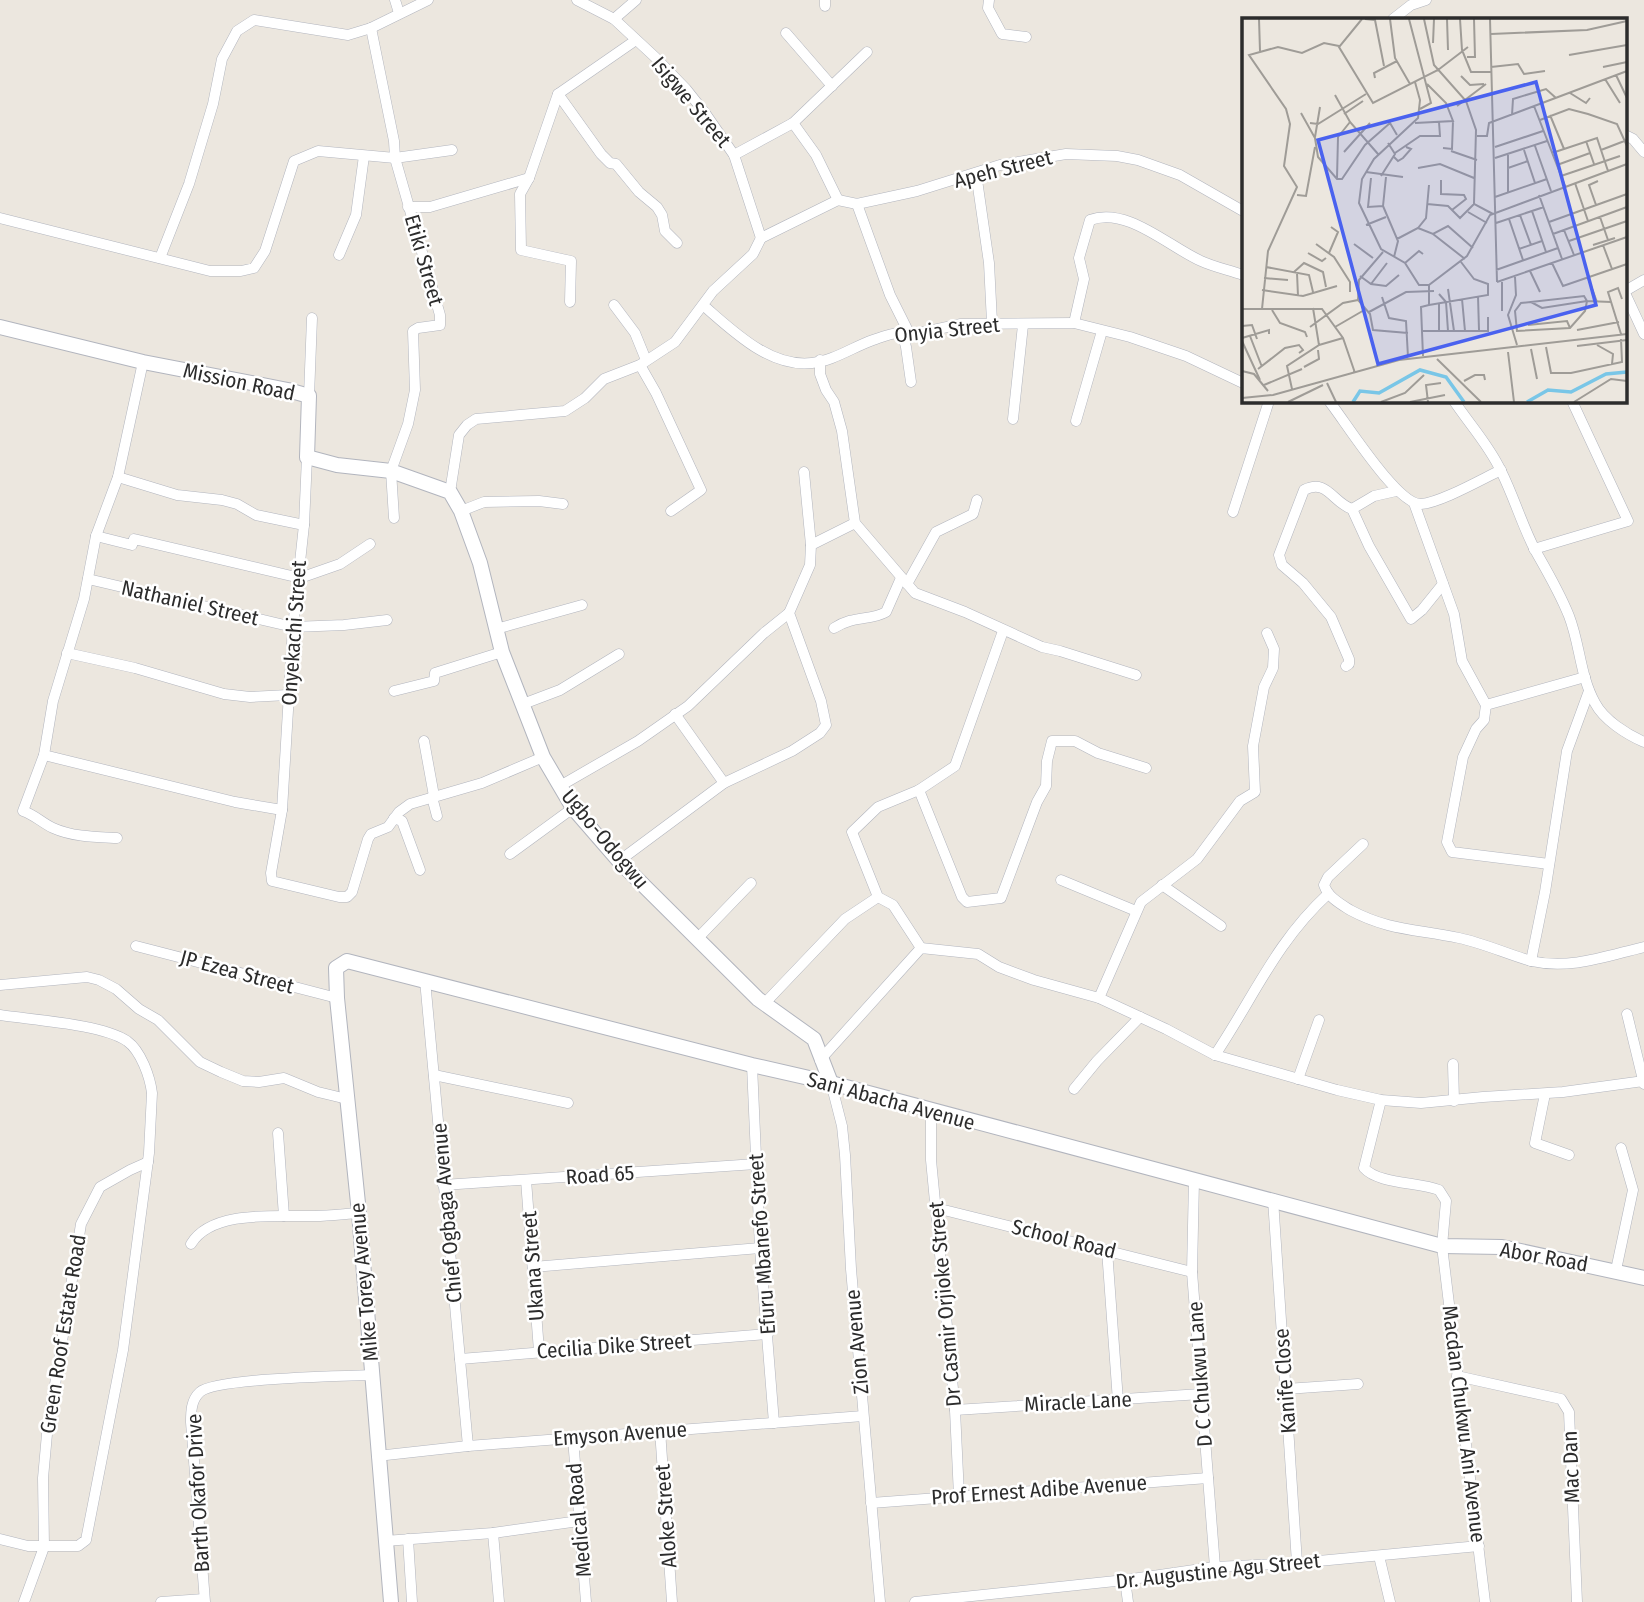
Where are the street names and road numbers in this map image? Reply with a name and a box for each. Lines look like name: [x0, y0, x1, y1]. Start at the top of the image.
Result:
street label: Isigwe Street: [646, 51, 737, 153]
street label: Apeh Street: [951, 144, 1055, 194]
street label: Etiki Street: [399, 212, 449, 309]
street label: Onyia Street: [893, 312, 1001, 348]
street label: Mission Road: [181, 357, 297, 407]
street label: Onyekachi Street: [276, 559, 312, 706]
street label: Nathaniel Street: [119, 575, 261, 631]
street label: Ugbo-Odogwu: [556, 784, 654, 894]
street label: JP Ezea Street: [177, 944, 297, 1000]
street label: Sani Abacha Avenue: [804, 1066, 978, 1136]
street label: Chief Ogbaga Avenue: [426, 1122, 468, 1304]
street label: Efuru Mbanefo Street: [743, 1152, 781, 1335]
street label: Road 65: [565, 1160, 635, 1190]
street label: Dr Casmir Orjioke Street: [923, 1200, 967, 1408]
street label: Mike Torey Avenue: [344, 1202, 384, 1362]
street label: Ukana Street: [516, 1210, 550, 1322]
street label: School Road: [1009, 1213, 1119, 1265]
street label: Green Roof Estate Road: [34, 1233, 92, 1435]
street label: Abor Road: [1498, 1236, 1590, 1278]
street label: Zion Avenue: [839, 1288, 875, 1396]
street label: D C Chukwu Lane: [1182, 1300, 1218, 1448]
street label: Macdan Chukwu Ani Avenue: [1437, 1304, 1491, 1544]
street label: Cecilia Dike Street: [536, 1328, 692, 1364]
street label: Kanife Close: [1268, 1328, 1302, 1434]
street label: Miracle Lane: [1023, 1386, 1133, 1418]
street label: Barth Okafor Drive: [181, 1413, 215, 1573]
street label: Emyson Avenue: [552, 1416, 688, 1452]
street label: Mac Dan: [1557, 1430, 1585, 1504]
street label: Medical Road: [561, 1462, 597, 1578]
street label: Aloke Street: [649, 1463, 683, 1569]
street label: Prof Ernest Adibe Avenue: [930, 1469, 1148, 1511]
street label: Dr. Augustine Agu Street: [1114, 1547, 1322, 1595]

